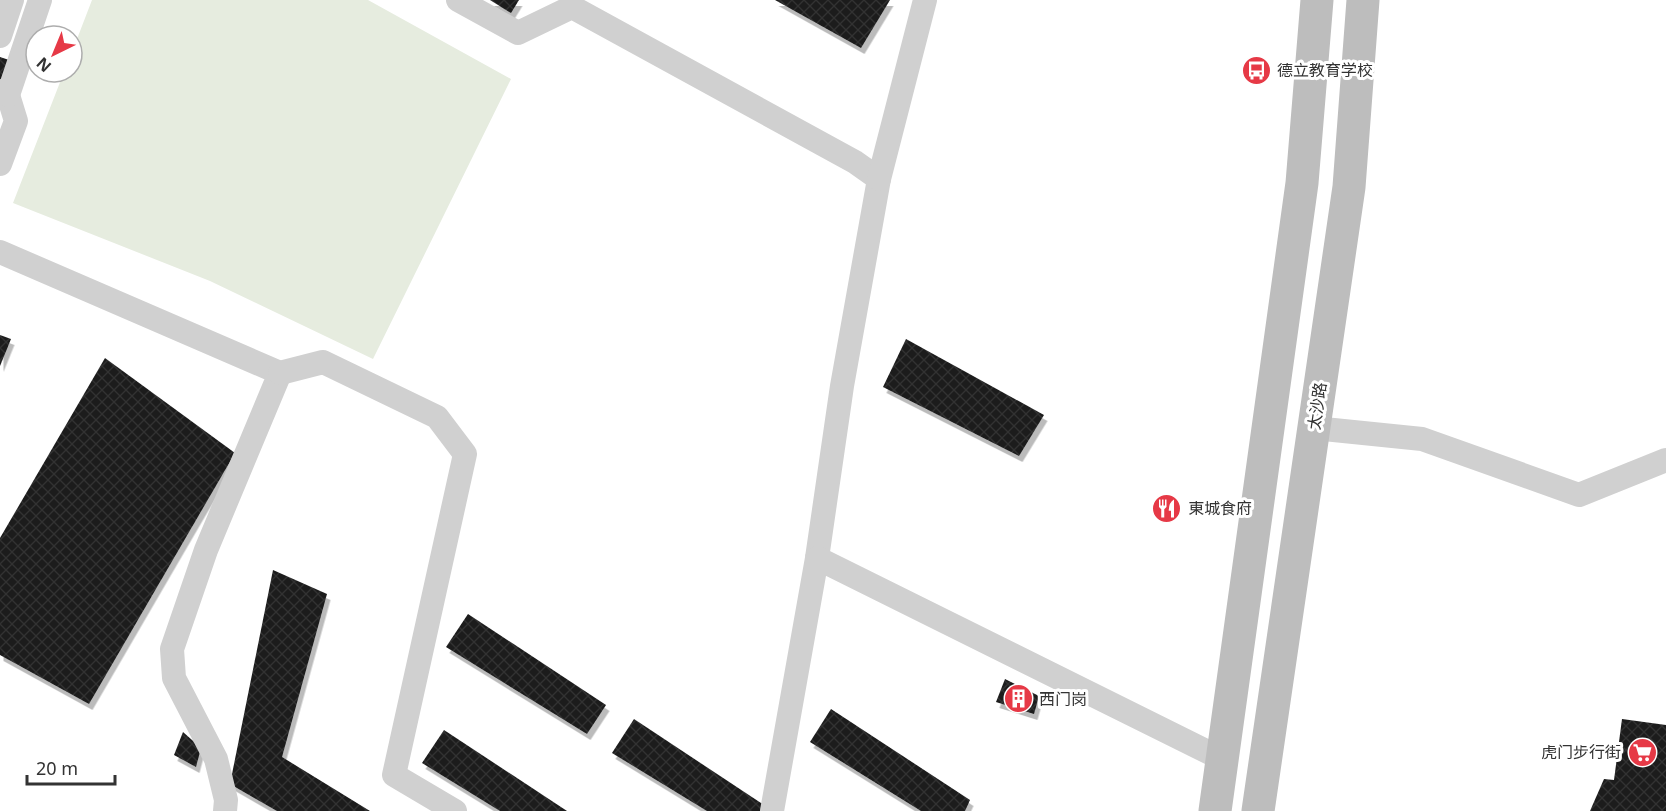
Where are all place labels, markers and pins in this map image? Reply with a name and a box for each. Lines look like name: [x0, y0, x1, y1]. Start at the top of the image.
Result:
bus stop icon: 德立教育学校: [1240, 54, 1272, 86]
place label: 德立教育学校: [1277, 59, 1373, 81]
restaurant icon: 東城食府: [1151, 492, 1183, 524]
place label: 東城食府: [1188, 497, 1252, 519]
building icon: 西门岗: [1002, 683, 1034, 715]
place label: 西门岗: [1039, 688, 1087, 710]
supermarket icon: 虎门步行街: [1626, 736, 1658, 768]
place label: 虎门步行街: [1541, 741, 1621, 763]

